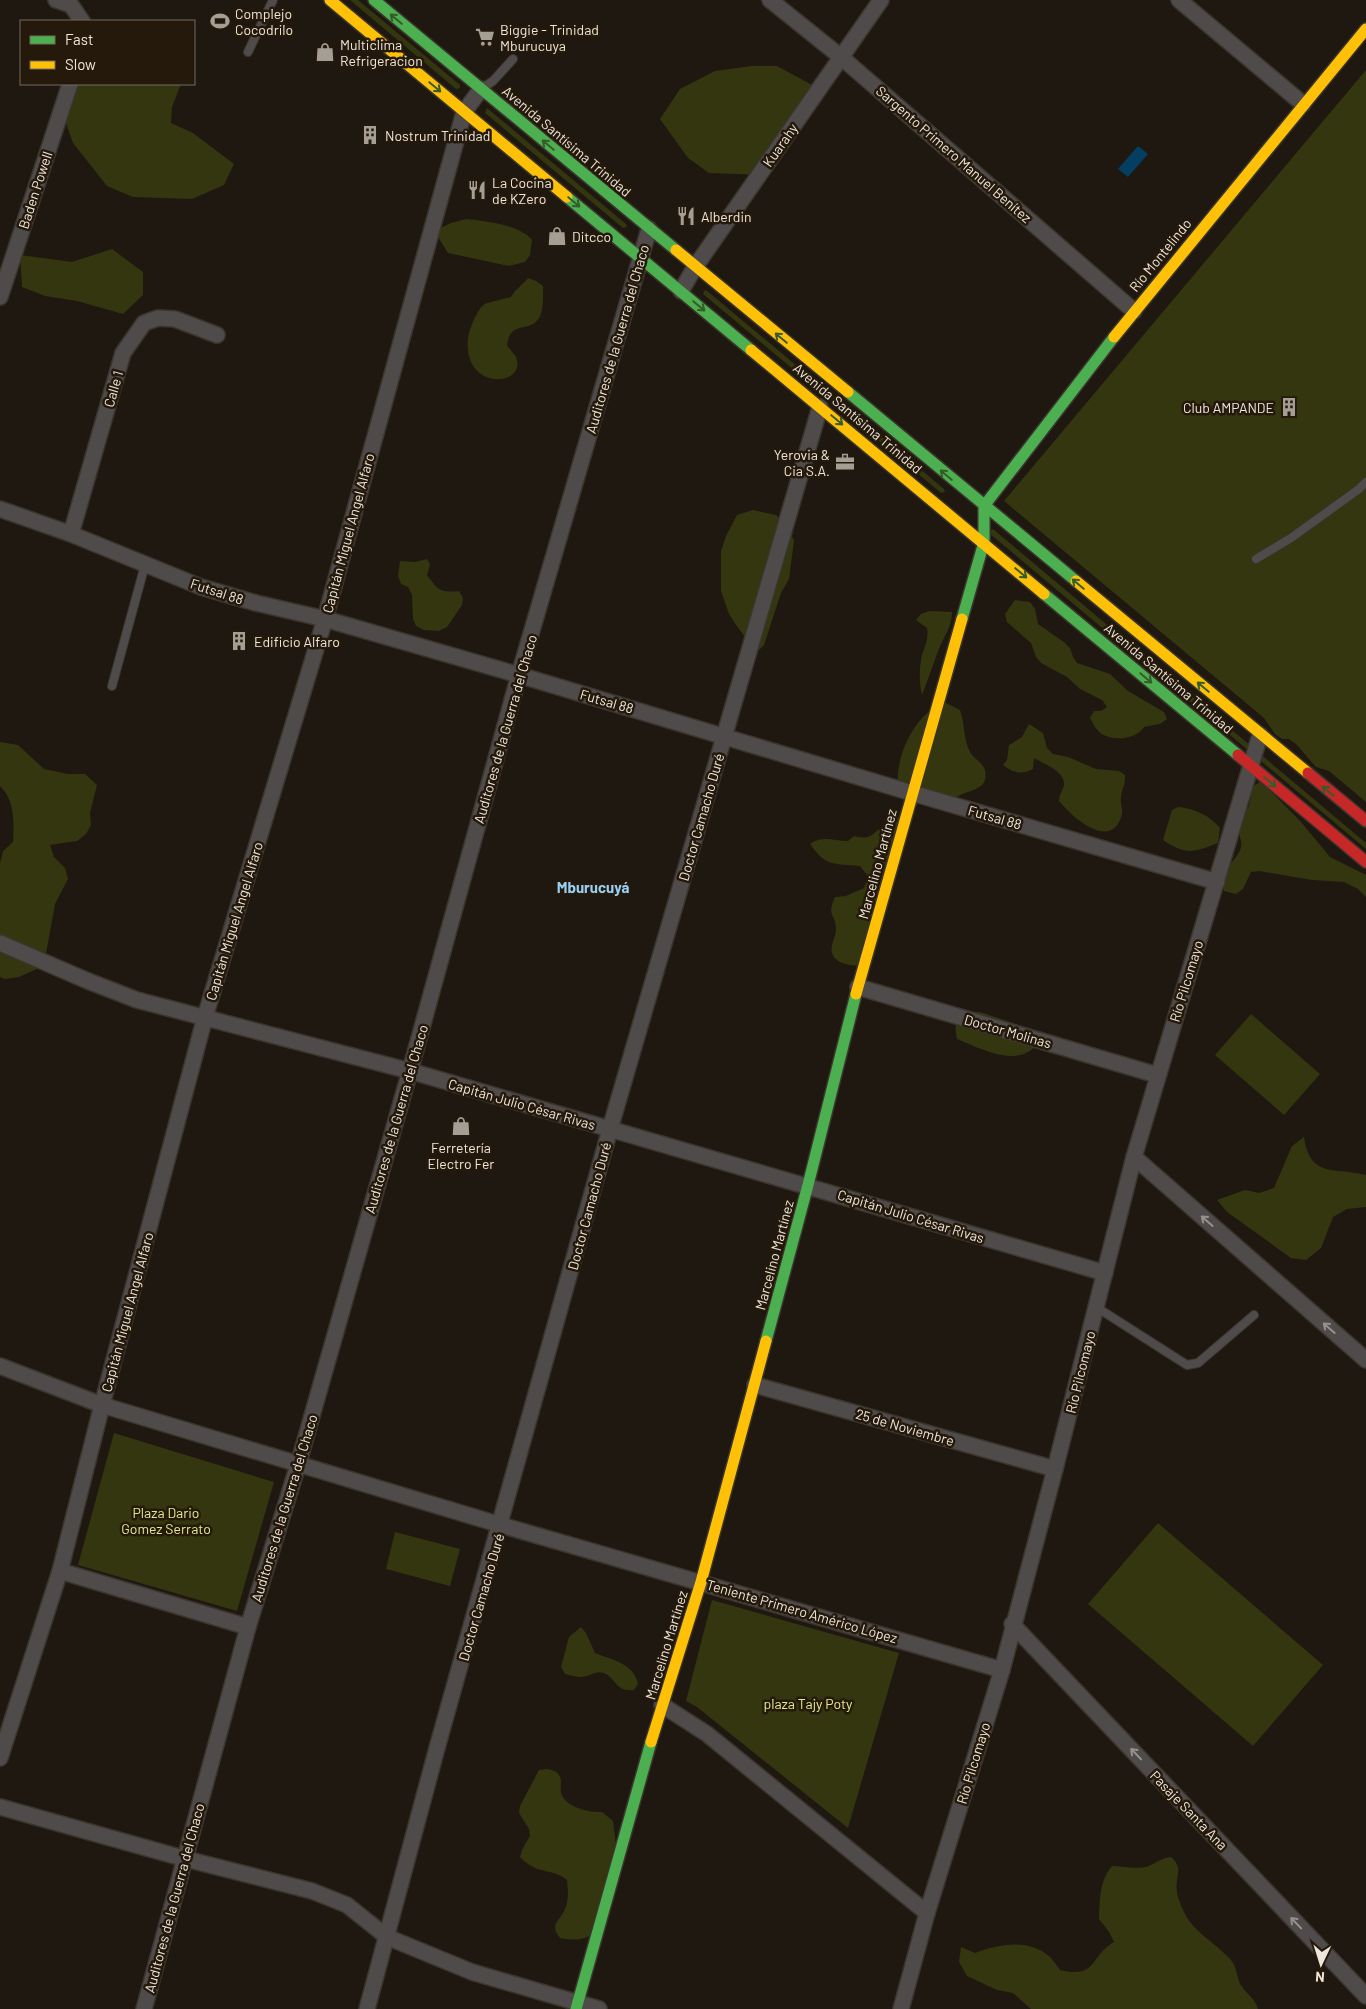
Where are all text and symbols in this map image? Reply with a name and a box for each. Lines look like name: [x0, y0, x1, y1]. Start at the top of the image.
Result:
place label: Complejo Cocodrilo: [235, 5, 293, 38]
sports icon: Complejo Cocodrilo: [209, 10, 231, 32]
one-way arrow: [390, 13, 403, 24]
legend: [20, 20, 195, 85]
place label: Biggie - Trinidad Mburucuya: [500, 21, 599, 54]
supermarket icon: Biggie - Trinidad Mburucuya: [474, 26, 496, 48]
text: Fast: [65, 30, 93, 48]
place label: Multiclima Refrigeracion: [340, 36, 423, 69]
shop icon: Multiclima Refrigeracion: [314, 41, 336, 63]
text: Slow: [65, 55, 96, 73]
one-way arrow: [428, 82, 441, 93]
street label: Avenida Santísima Trinidad: [499, 82, 635, 200]
street label: Sargento Primero Manuel Benítez: [873, 82, 1035, 226]
street label: Kuarahy: [759, 119, 801, 170]
building icon: Nostrum Trinidad: [359, 124, 381, 146]
place label: Nostrum Trinidad: [385, 127, 490, 144]
one-way arrow: [541, 139, 554, 150]
street label: Baden Powell: [14, 149, 56, 231]
place label: La Cocina de KZero: [492, 174, 552, 207]
restaurant icon: La Cocina de KZero: [466, 179, 488, 201]
one-way arrow: [567, 196, 580, 207]
restaurant icon: Alberdin: [675, 205, 697, 227]
place label: Alberdin: [701, 208, 752, 225]
street label: Río Montelindo: [1125, 215, 1195, 295]
shop icon: Ditcco: [546, 225, 568, 247]
place label: Ditcco: [572, 228, 611, 245]
street label: Auditores de la Guerra del Chaco: [582, 243, 652, 435]
one-way arrow: [692, 300, 705, 311]
one-way arrow: [774, 332, 787, 343]
street label: Avenida Santísima Trinidad: [790, 359, 926, 477]
street label: Calle 1: [100, 369, 126, 409]
building icon: Club AMPANDE: [1278, 396, 1300, 418]
place label: Club AMPANDE: [1183, 399, 1274, 416]
one-way arrow: [831, 415, 844, 426]
place label: Yerovia & Cia S.A.: [774, 446, 830, 479]
street label: Capitán Miguel Angel Alfaro: [318, 451, 378, 615]
office icon: Yerovia & Cia S.A.: [834, 451, 856, 473]
one-way arrow: [940, 469, 953, 480]
one-way arrow: [1014, 568, 1027, 579]
street label: Futsal 88: [188, 574, 246, 608]
one-way arrow: [1071, 578, 1084, 589]
street label: Avenida Santísima Trinidad: [1101, 619, 1237, 737]
building icon: Edificio Alfaro: [228, 630, 250, 652]
place label: Edificio Alfaro: [254, 633, 340, 650]
street label: Auditores de la Guerra del Chaco: [470, 633, 540, 825]
one-way arrow: [1139, 672, 1152, 683]
one-way arrow: [1196, 682, 1209, 693]
street label: Futsal 88: [578, 685, 636, 717]
street label: Doctor Camacho Duré: [675, 751, 727, 883]
one-way arrow: [1264, 776, 1277, 787]
one-way arrow: [1322, 785, 1335, 796]
street label: Futsal 88: [966, 801, 1024, 833]
street label: Marcelino Martínez: [854, 807, 900, 921]
street label: Capitán Miguel Angel Alfaro: [202, 840, 266, 1002]
district label: Mburucuyá: [557, 878, 629, 896]
street label: Río Pilcomayo: [1166, 938, 1206, 1024]
street label: Doctor Molinas: [962, 1010, 1054, 1052]
street label: Auditores de la Guerra del Chaco: [361, 1023, 431, 1215]
street label: Capitán Julio César Rivas: [446, 1075, 598, 1133]
shop icon: Ferretería Electro Fer: [450, 1115, 472, 1137]
place label: Ferretería Electro Fer: [428, 1139, 494, 1172]
street label: Doctor Camacho Duré: [564, 1140, 614, 1272]
street label: Capitán Julio César Rivas: [836, 1186, 987, 1246]
street label: Marcelino Martínez: [751, 1198, 797, 1312]
one-way arrow: [1200, 1215, 1213, 1227]
street label: Capitán Miguel Angel Alfaro: [97, 1230, 157, 1394]
one-way arrow: [1323, 1322, 1336, 1333]
street label: Río Pilcomayo: [1062, 1329, 1098, 1415]
street label: 25 de Noviembre: [854, 1405, 956, 1449]
street label: Auditores de la Guerra del Chaco: [247, 1412, 321, 1604]
park label: Plaza Dario Gomez Serrato: [121, 1504, 211, 1537]
street label: Doctor Camacho Duré: [455, 1531, 507, 1663]
street label: Teniente Primero Américo López: [705, 1576, 899, 1646]
street label: Marcelino Martínez: [641, 1588, 691, 1702]
park label: plaza Tajy Poty: [763, 1695, 853, 1712]
street label: Río Pilcomayo: [953, 1720, 993, 1806]
one-way arrow: [1130, 1748, 1142, 1760]
street label: Pasaje Santa Ana: [1147, 1767, 1231, 1853]
street label: Auditores de la Guerra del Chaco: [140, 1801, 208, 1995]
one-way arrow: [1290, 1916, 1302, 1929]
north arrow: [1296, 1939, 1346, 1989]
text: N: [1315, 1969, 1325, 1986]

